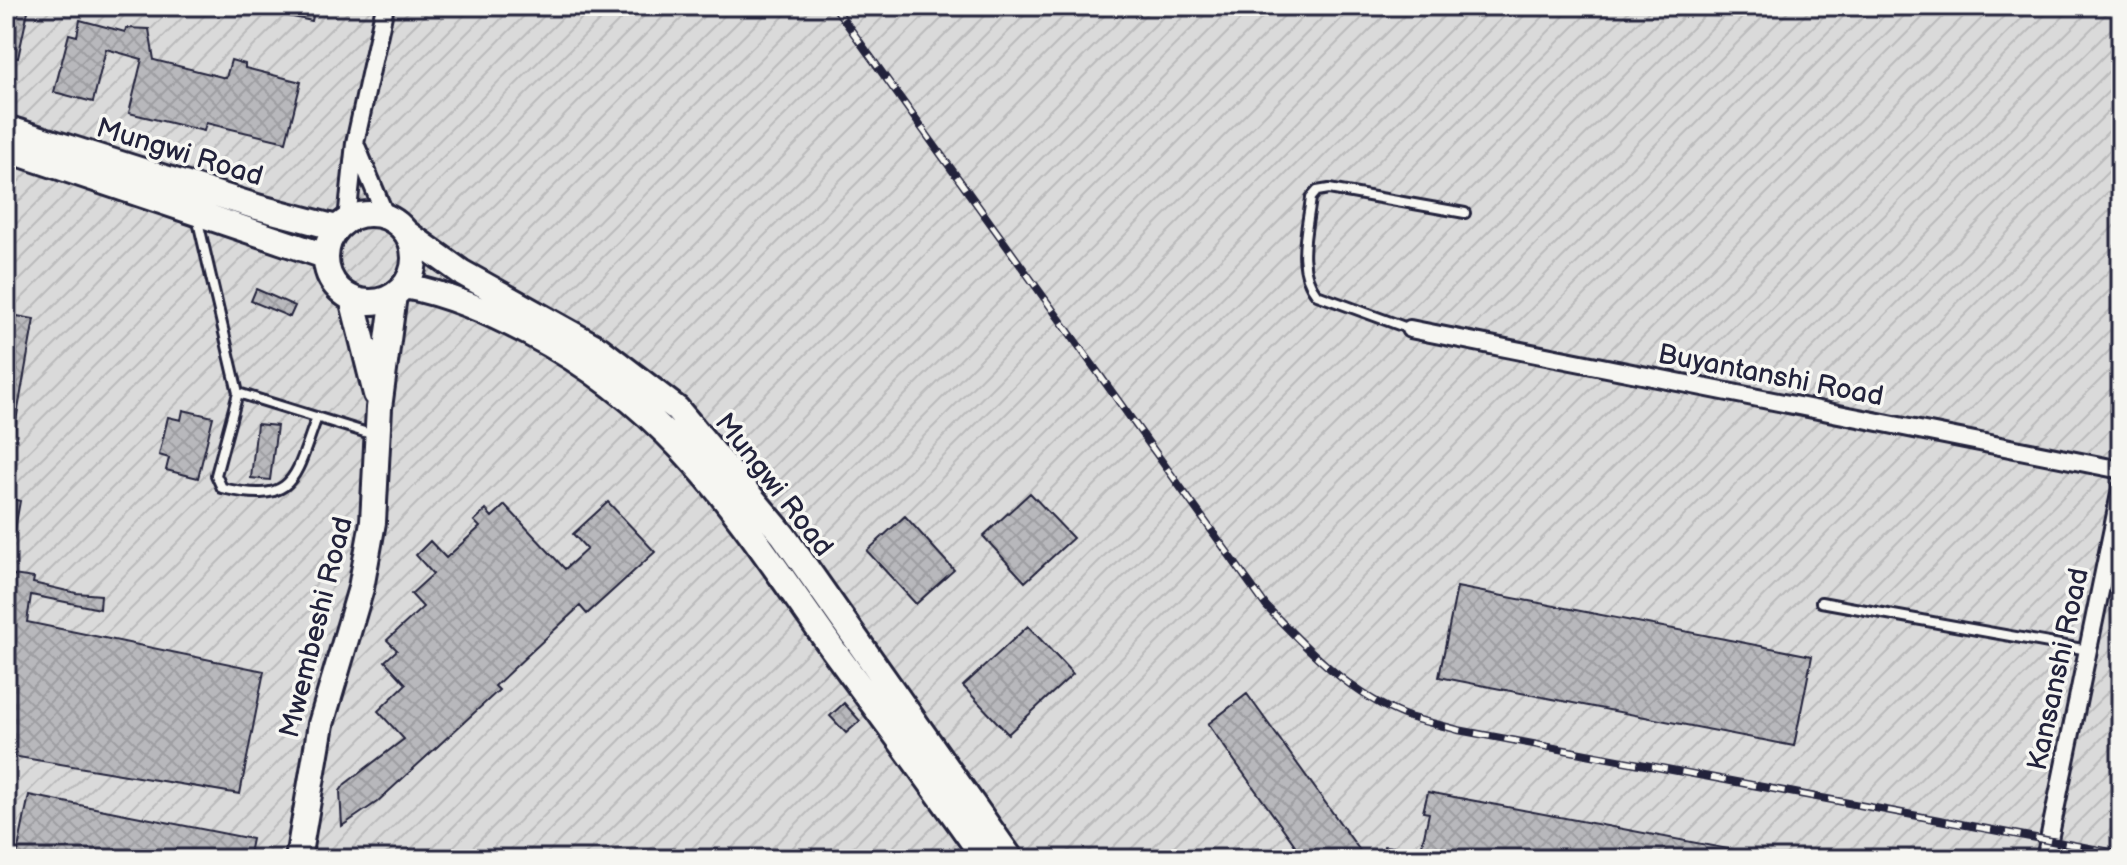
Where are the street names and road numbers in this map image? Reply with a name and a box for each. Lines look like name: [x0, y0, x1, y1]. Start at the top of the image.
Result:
street label: Mungwi Road: [92, 111, 267, 193]
street label: Buyantanshi Road: [1655, 337, 1886, 414]
street label: Mungwi Road: [708, 407, 840, 563]
street label: Mwembeshi Road: [273, 514, 360, 741]
street label: Kansanshi Road: [2021, 565, 2096, 774]

